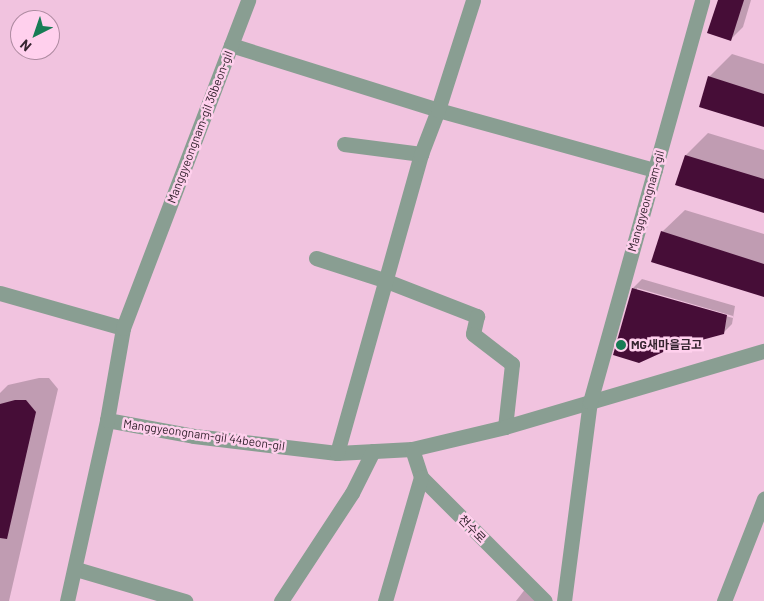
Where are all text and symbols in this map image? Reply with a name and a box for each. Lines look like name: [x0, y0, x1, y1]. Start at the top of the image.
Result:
north arrow: [10, 10, 60, 60]
text: N: [16, 36, 35, 55]
street label: Manggyeongnam-gil 36beon-gil: [164, 49, 236, 205]
street label: Manggyeongnam-gil: [625, 149, 667, 253]
place label: MG새마을금고: [631, 338, 702, 352]
marker: MG새마을금고: [615, 339, 627, 351]
street label: Manggyeongnam-gil 44beon-gil: [122, 417, 286, 453]
street label: 천수로: [455, 512, 489, 546]

